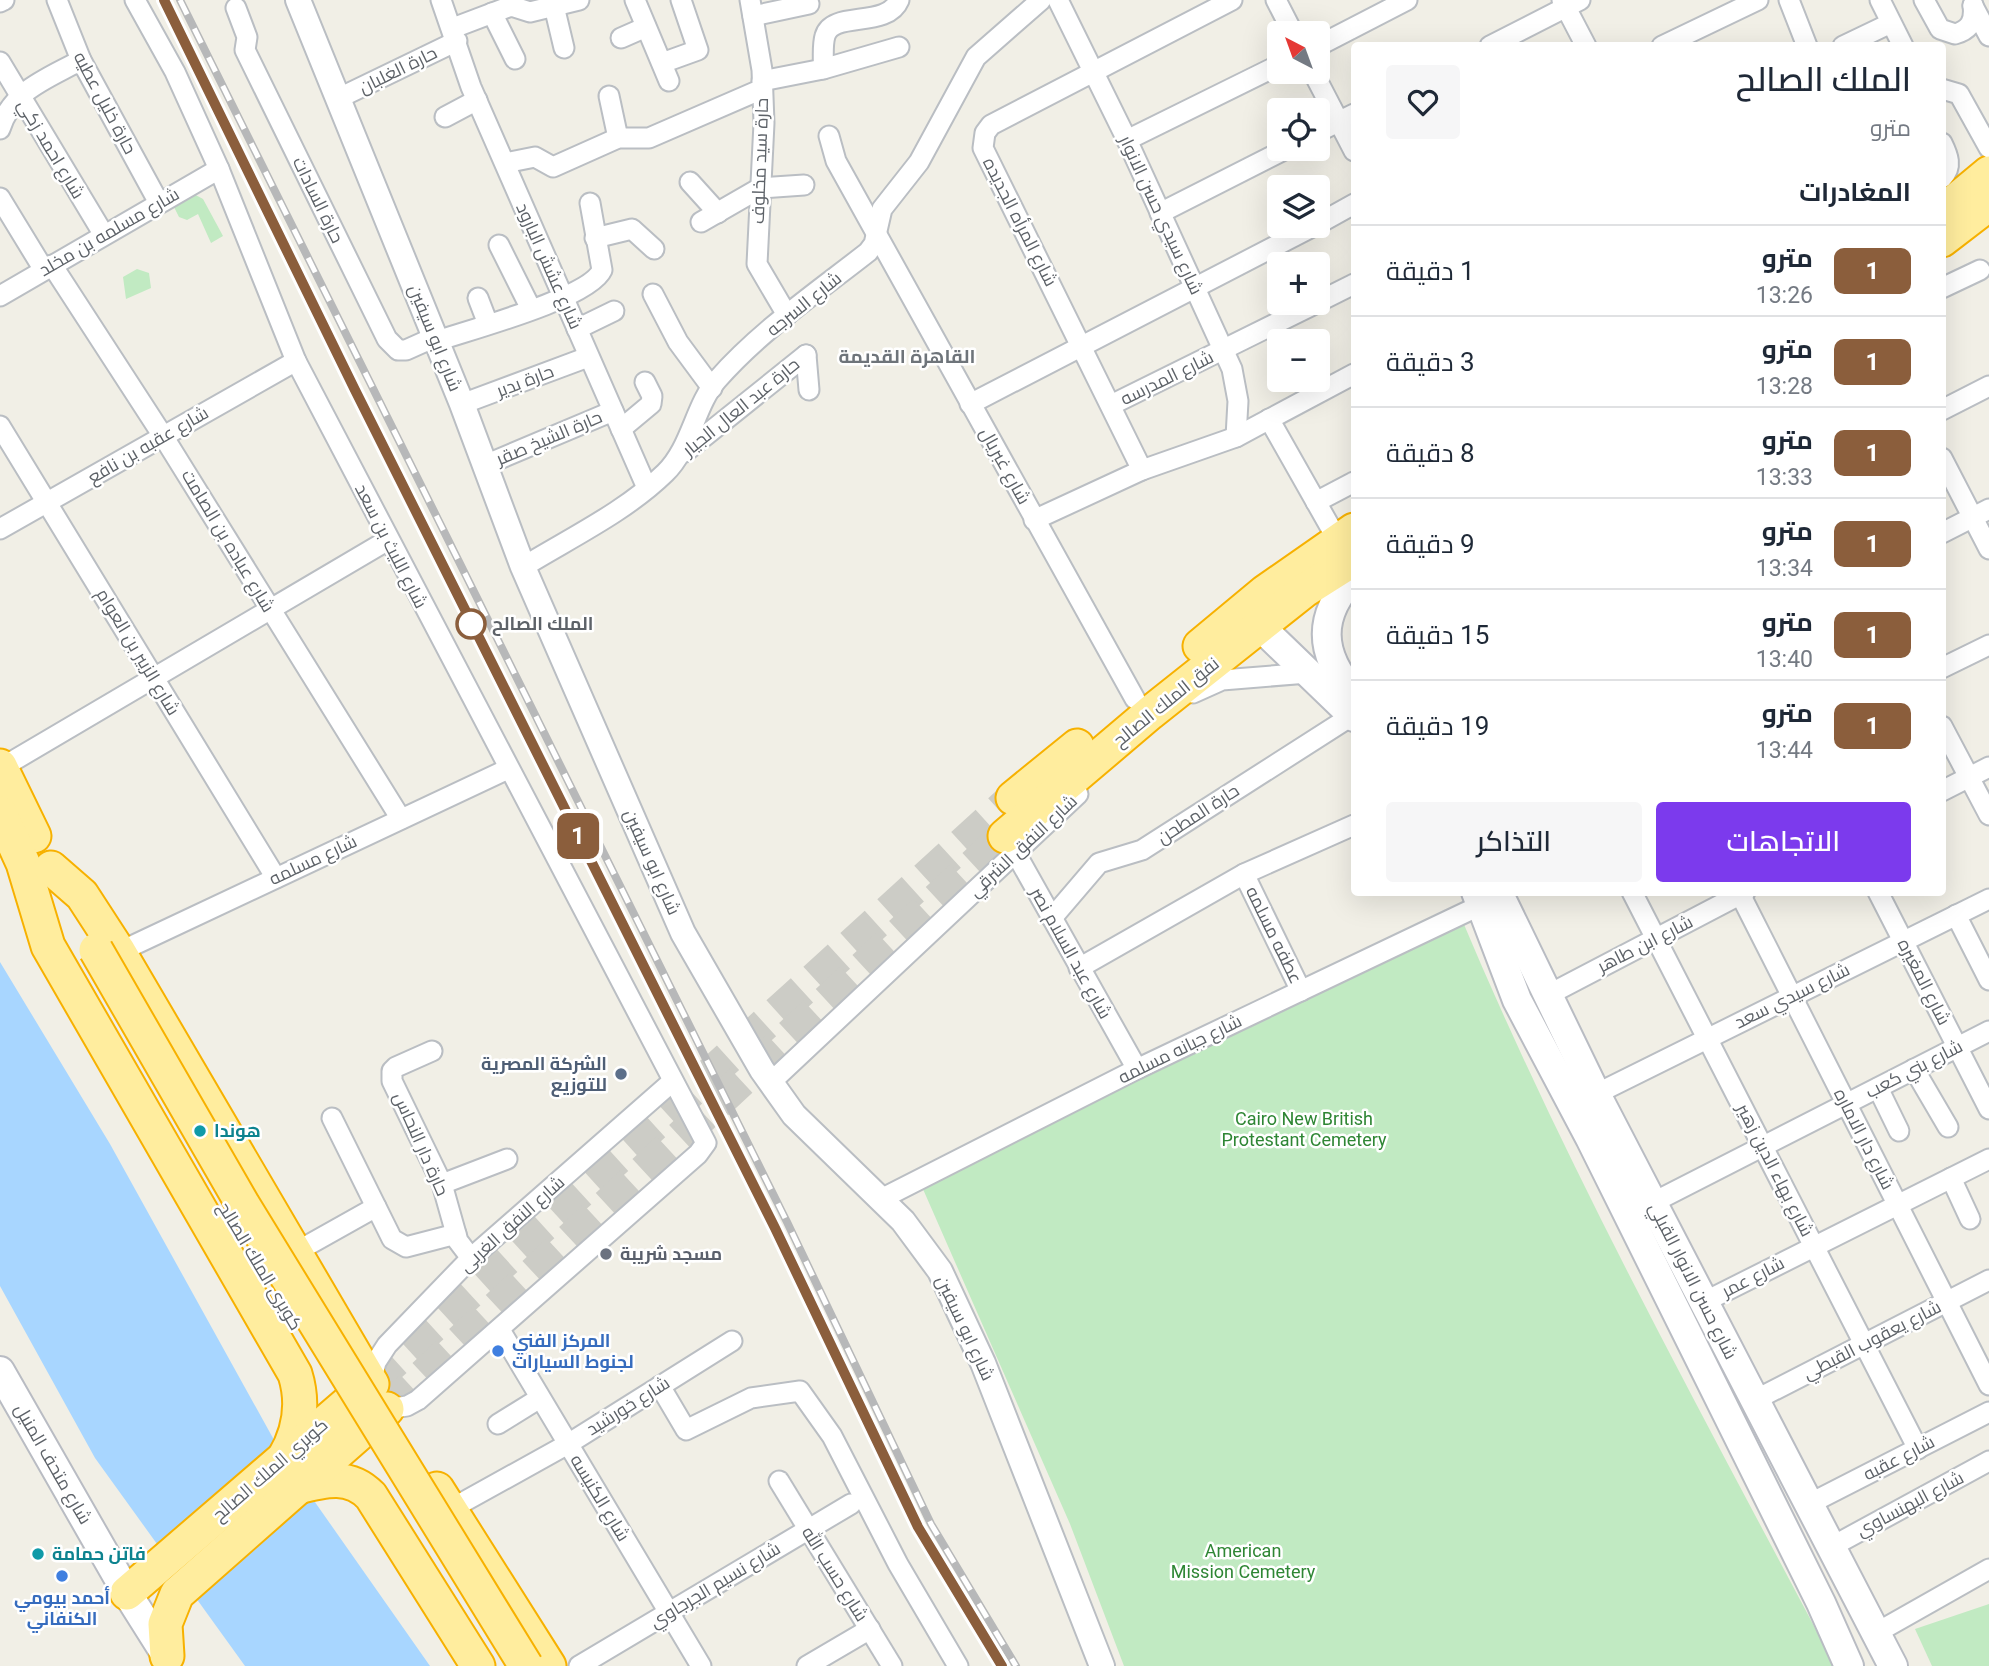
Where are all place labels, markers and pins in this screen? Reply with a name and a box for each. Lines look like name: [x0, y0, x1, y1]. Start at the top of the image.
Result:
marker: الملك الصالح: [456, 609, 486, 639]
place label: الملك الصالح: [492, 613, 593, 636]
place label: الشركة المصرية للتوزيع: [481, 1053, 607, 1097]
marker: الشركة المصرية للتوزيع: [613, 1066, 629, 1082]
place label: هوندا: [214, 1120, 261, 1142]
marker: هوندا: [192, 1123, 208, 1139]
place label: مسجد شريبة: [620, 1243, 722, 1265]
marker: مسجد شريبة: [598, 1246, 614, 1262]
place label: المركز الفني لجنوط السيارات: [512, 1330, 634, 1373]
marker: المركز الفني لجنوط السيارات: [490, 1343, 506, 1359]
place label: فاتن حمامة: [52, 1543, 146, 1565]
marker: فاتن حمامة: [30, 1546, 46, 1562]
marker: أحمد بيومي الكنفاني: [54, 1568, 70, 1584]
place label: أحمد بيومي الكنفاني: [14, 1585, 110, 1634]

